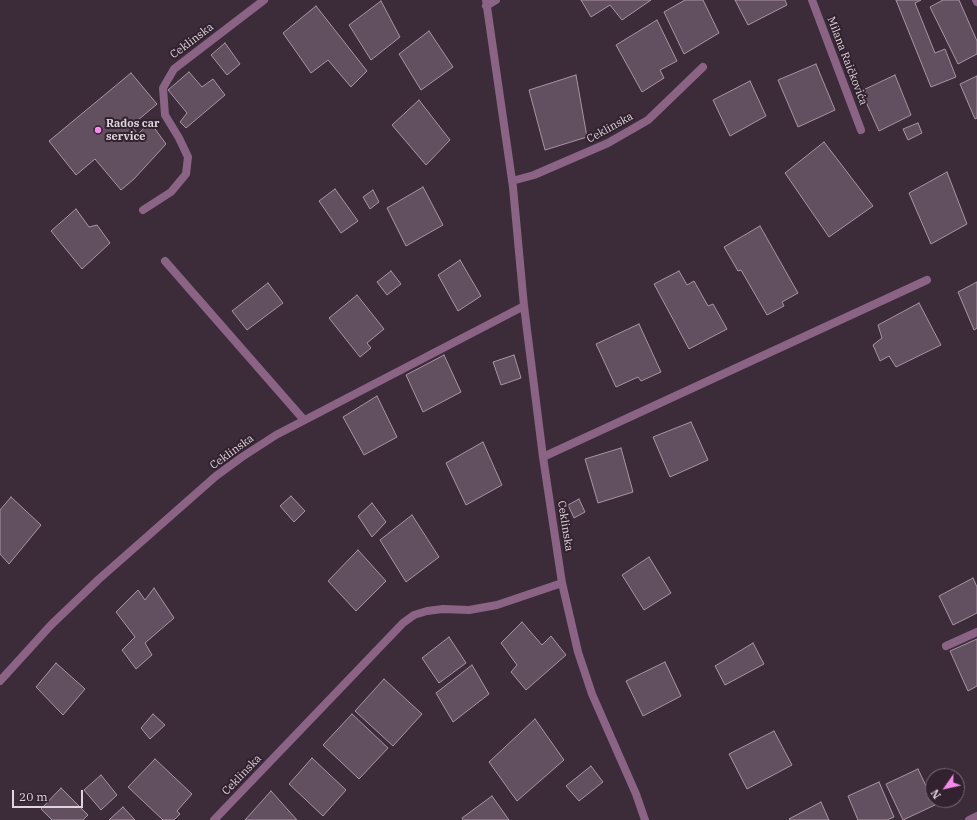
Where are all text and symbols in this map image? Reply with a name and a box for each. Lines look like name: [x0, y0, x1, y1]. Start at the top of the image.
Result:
street label: Milana Raičkovića: [824, 15, 870, 107]
street label: Ceklinska: [168, 20, 216, 62]
street label: Ceklinska: [585, 110, 635, 146]
place label: Rados car service: [106, 117, 159, 143]
marker: Rados car service: [93, 125, 103, 135]
street label: Ceklinska: [208, 432, 256, 472]
street label: Ceklinska: [554, 500, 576, 552]
street label: Ceklinska: [220, 752, 264, 798]
north arrow: [925, 768, 965, 808]
scale bar: [14, 782, 85, 808]
text: N: [928, 787, 944, 802]
text: 20 m: [19, 789, 48, 804]

